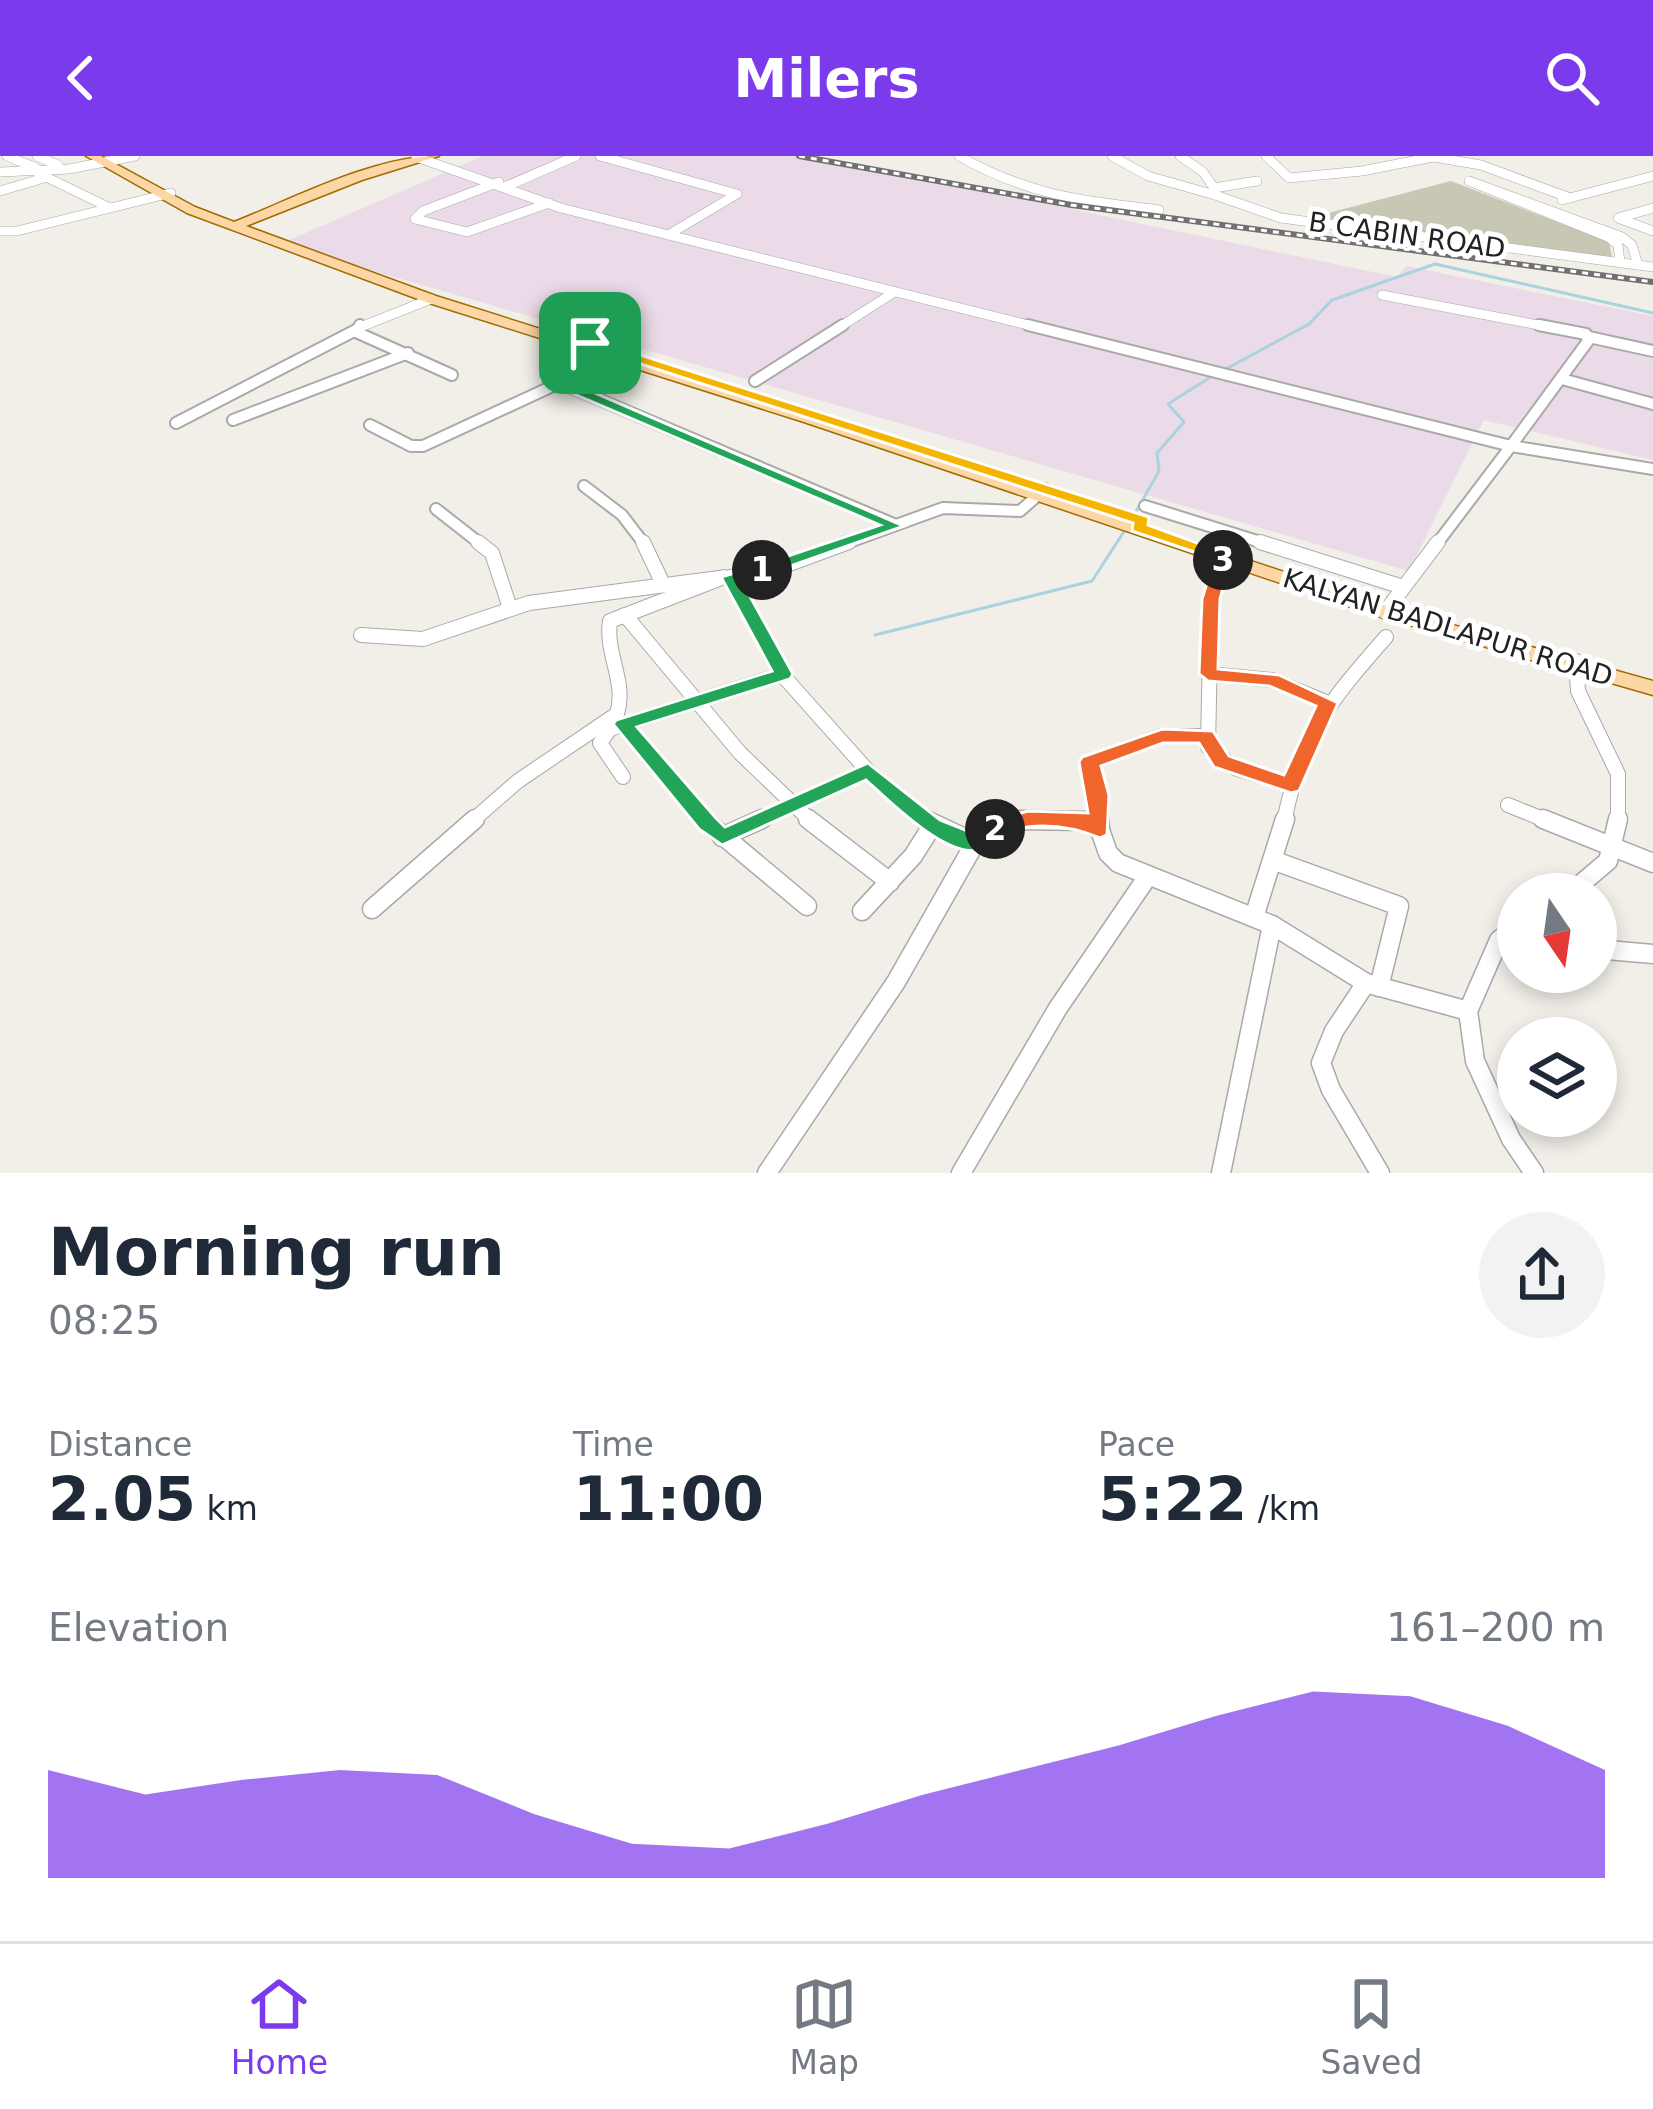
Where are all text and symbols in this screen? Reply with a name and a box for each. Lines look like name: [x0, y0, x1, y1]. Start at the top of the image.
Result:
icon: back: [48, 45, 114, 111]
icon: search: [1539, 45, 1605, 111]
text: Milers: [733, 47, 920, 110]
street label: B CABIN ROAD: [1307, 206, 1507, 264]
pin: [539, 292, 641, 394]
icon: arrive: [557, 310, 623, 376]
pin: 3: [1193, 530, 1253, 590]
pin: 1: [732, 540, 792, 600]
text: 3: [1212, 540, 1234, 579]
text: 1: [751, 550, 773, 589]
street label: KALYAN BADLAPUR ROAD: [1280, 562, 1616, 692]
pin: 2: [965, 799, 1025, 859]
text: 2: [984, 809, 1006, 848]
north arrow: [1497, 873, 1617, 993]
map controls: [1497, 873, 1617, 1137]
button: layers: [1497, 1017, 1617, 1137]
button: share: [1479, 1212, 1605, 1338]
text: Morning run: [48, 1214, 505, 1291]
text: 08:25: [48, 1298, 160, 1343]
text: Distance: [48, 1425, 192, 1464]
text: Time: [573, 1425, 654, 1464]
text: Pace: [1098, 1425, 1175, 1464]
text: 2.05: [48, 1464, 196, 1534]
text: 11:00: [573, 1464, 764, 1534]
text: 5:22: [1098, 1464, 1247, 1534]
text: km: [196, 1489, 258, 1528]
text: /km: [1247, 1489, 1320, 1528]
text: Elevation: [48, 1605, 229, 1650]
text: 161–200 m: [1386, 1605, 1605, 1650]
tab: Home: [231, 1971, 328, 2082]
tab: Map: [789, 1971, 859, 2082]
tab: Saved: [1320, 1971, 1422, 2082]

